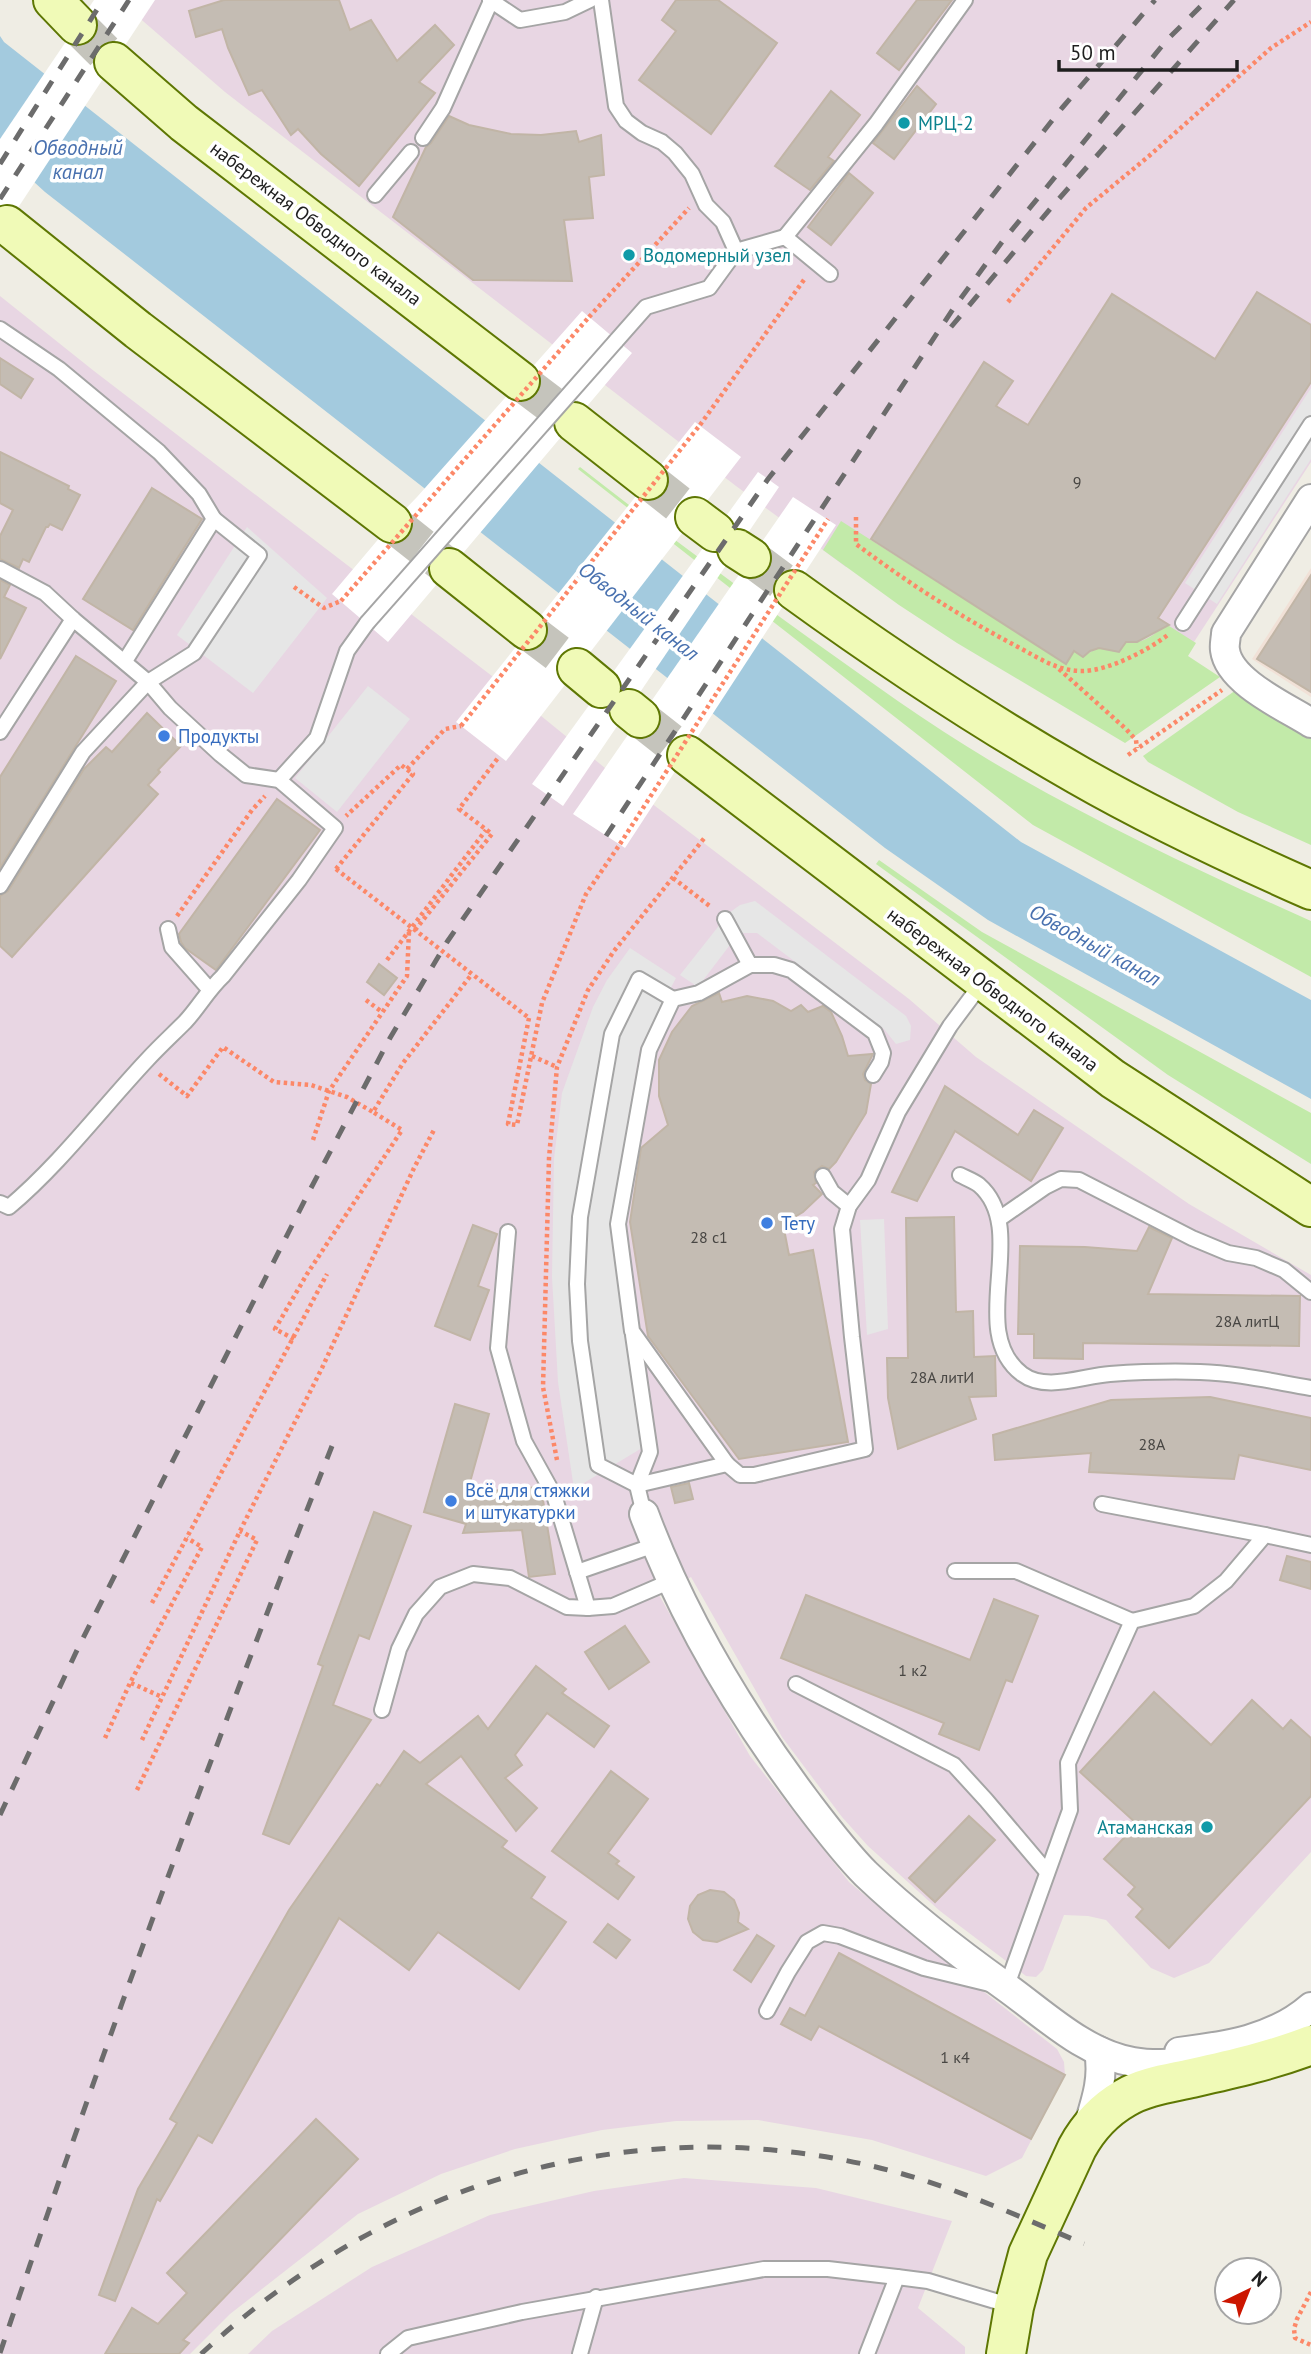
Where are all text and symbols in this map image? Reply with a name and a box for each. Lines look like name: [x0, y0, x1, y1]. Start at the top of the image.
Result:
scale bar: [1059, 28, 1238, 72]
text: 50 m: [1070, 39, 1116, 66]
place label: МРЦ-2: [918, 111, 974, 135]
marker: МРЦ-2: [896, 115, 912, 131]
water label: Обводный канал: [33, 134, 123, 185]
street label: набережная Обводного канала: [206, 136, 426, 310]
place label: Водомерный узел: [643, 243, 791, 267]
marker: Водомерный узел: [621, 247, 637, 263]
house number: 9: [1073, 472, 1081, 492]
water label: Обводный канал: [573, 555, 705, 667]
place label: Продукты: [178, 724, 259, 748]
marker: Продукты: [156, 728, 172, 744]
water label: Обводный канал: [1025, 898, 1165, 992]
street label: набережная Обводного канала: [883, 902, 1103, 1076]
place label: Тету: [781, 1211, 815, 1235]
marker: Тету: [759, 1215, 775, 1231]
house number: 28 с1: [690, 1227, 728, 1247]
house number: 28А литЦ: [1215, 1311, 1279, 1331]
house number: 28А литИ: [910, 1367, 974, 1387]
house number: 28А: [1139, 1434, 1166, 1454]
place label: Всё для стяжки и штукатурки: [465, 1478, 590, 1524]
marker: Всё для стяжки и штукатурки: [443, 1493, 459, 1509]
house number: 1 к2: [898, 1660, 928, 1680]
place label: Атаманская: [1097, 1815, 1193, 1839]
marker: Атаманская: [1199, 1819, 1215, 1835]
house number: 1 к4: [940, 2047, 970, 2067]
north arrow: [1213, 2256, 1283, 2326]
text: N: [1247, 2266, 1272, 2292]

